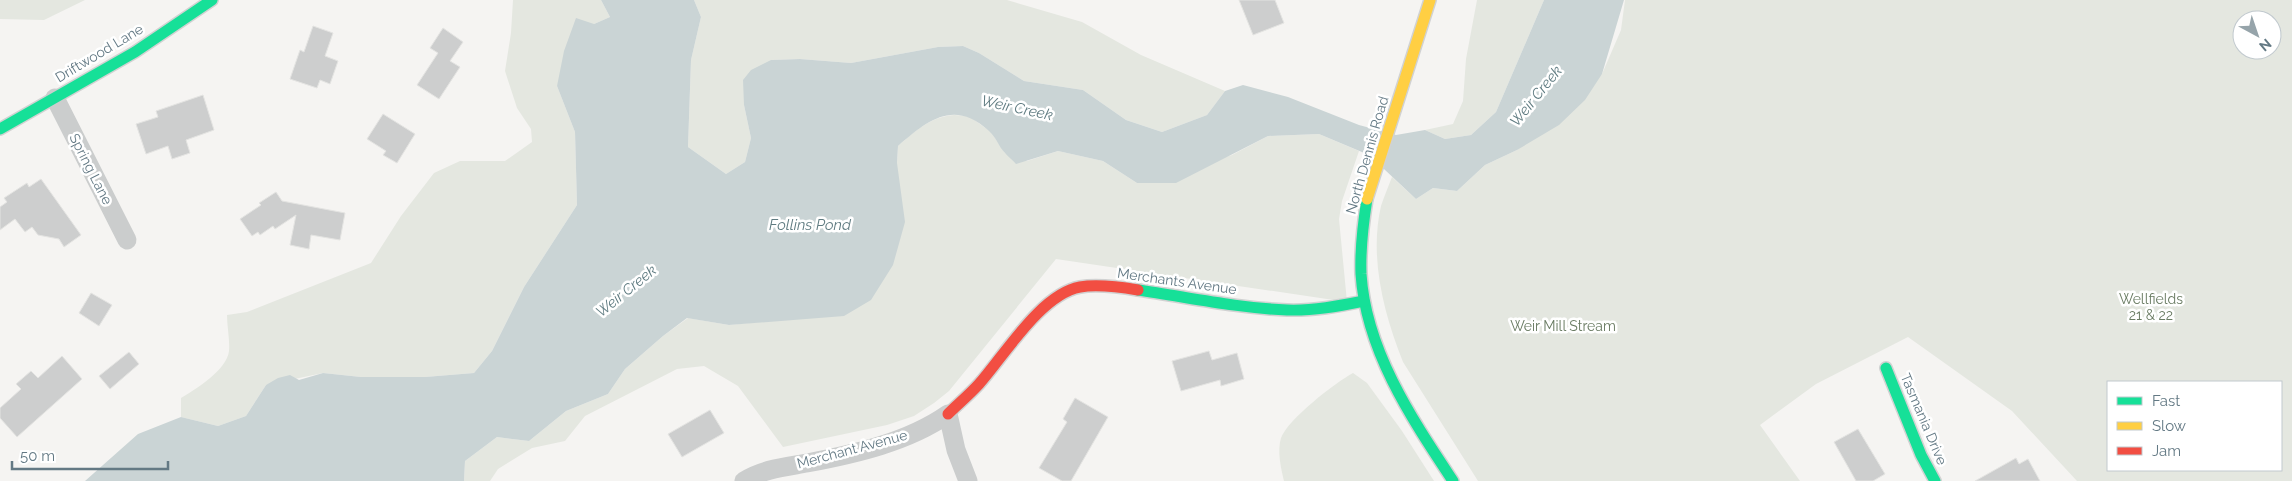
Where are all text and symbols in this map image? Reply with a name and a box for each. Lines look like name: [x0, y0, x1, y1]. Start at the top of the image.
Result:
north arrow: [2232, 10, 2282, 60]
street label: Driftwood Lane: [52, 21, 146, 85]
text: N: [2256, 35, 2275, 55]
water label: Weir Creek: [1506, 62, 1566, 130]
water label: Weir Creek: [980, 92, 1054, 124]
street label: North Dennis Road: [1343, 94, 1391, 216]
street label: Spring Lane: [66, 131, 116, 207]
water label: Follins Pond: [769, 216, 852, 234]
water label: Weir Creek: [592, 261, 660, 321]
street label: Merchants Avenue: [1116, 265, 1238, 297]
park label: Wellfields 21 & 22: [2119, 291, 2183, 323]
park label: Weir Mill Stream: [1510, 318, 1616, 334]
street label: Tasmania Drive: [1898, 371, 1950, 467]
legend: [2107, 381, 2282, 471]
text: Fast: [2152, 392, 2180, 410]
text: Slow: [2152, 417, 2186, 435]
street label: Merchant Avenue: [795, 427, 909, 471]
scale bar: [12, 438, 169, 470]
text: Jam: [2152, 442, 2181, 460]
text: 50 m: [20, 447, 55, 465]

